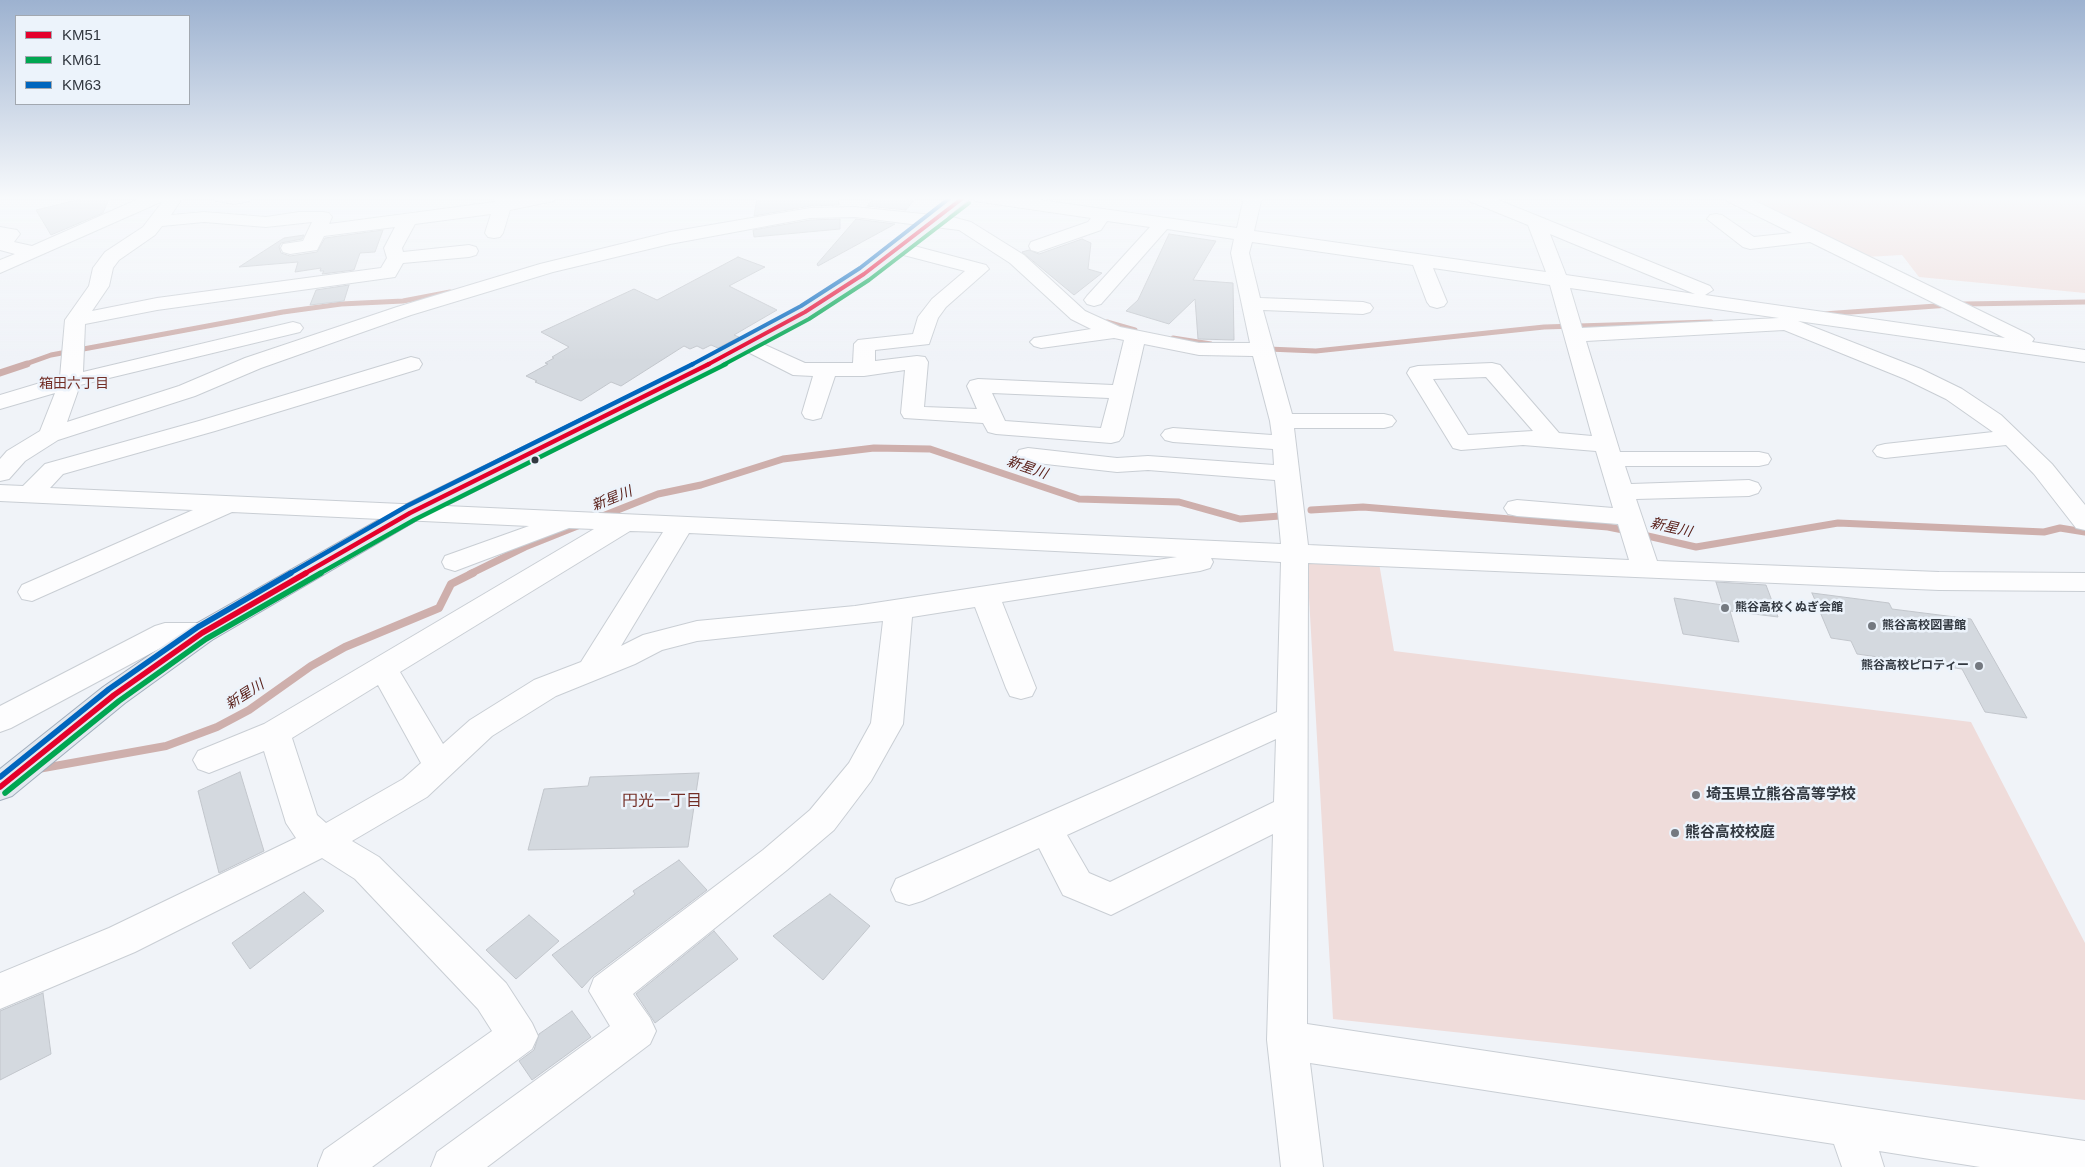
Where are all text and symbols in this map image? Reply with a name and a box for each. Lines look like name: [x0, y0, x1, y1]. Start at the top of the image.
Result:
legend: [15, 15, 190, 105]
text: KM51: [62, 26, 101, 43]
text: KM61: [62, 51, 101, 68]
text: KM63: [62, 76, 101, 93]
district label: 箱田六丁目: [39, 376, 109, 392]
water label: 新星川: [1004, 453, 1050, 483]
unlabelled marker: [530, 455, 540, 465]
water label: 新星川: [589, 483, 635, 515]
water label: 新星川: [1649, 515, 1693, 541]
place label: 熊谷高校くぬぎ会館: [1735, 601, 1843, 615]
marker: 熊谷高校くぬぎ会館: [1719, 602, 1731, 614]
place label: 熊谷高校図書館: [1882, 619, 1966, 633]
marker: 熊谷高校図書館: [1866, 620, 1878, 632]
place label: 熊谷高校ピロティー: [1861, 659, 1969, 673]
marker: 熊谷高校ピロティー: [1973, 660, 1985, 672]
water label: 新星川: [223, 677, 267, 713]
place label: 埼玉県立熊谷高等学校: [1706, 786, 1856, 804]
marker: 埼玉県立熊谷高等学校: [1690, 789, 1702, 801]
district label: 円光一丁目: [622, 792, 702, 812]
place label: 熊谷高校校庭: [1685, 824, 1775, 842]
marker: 熊谷高校校庭: [1669, 827, 1681, 839]

